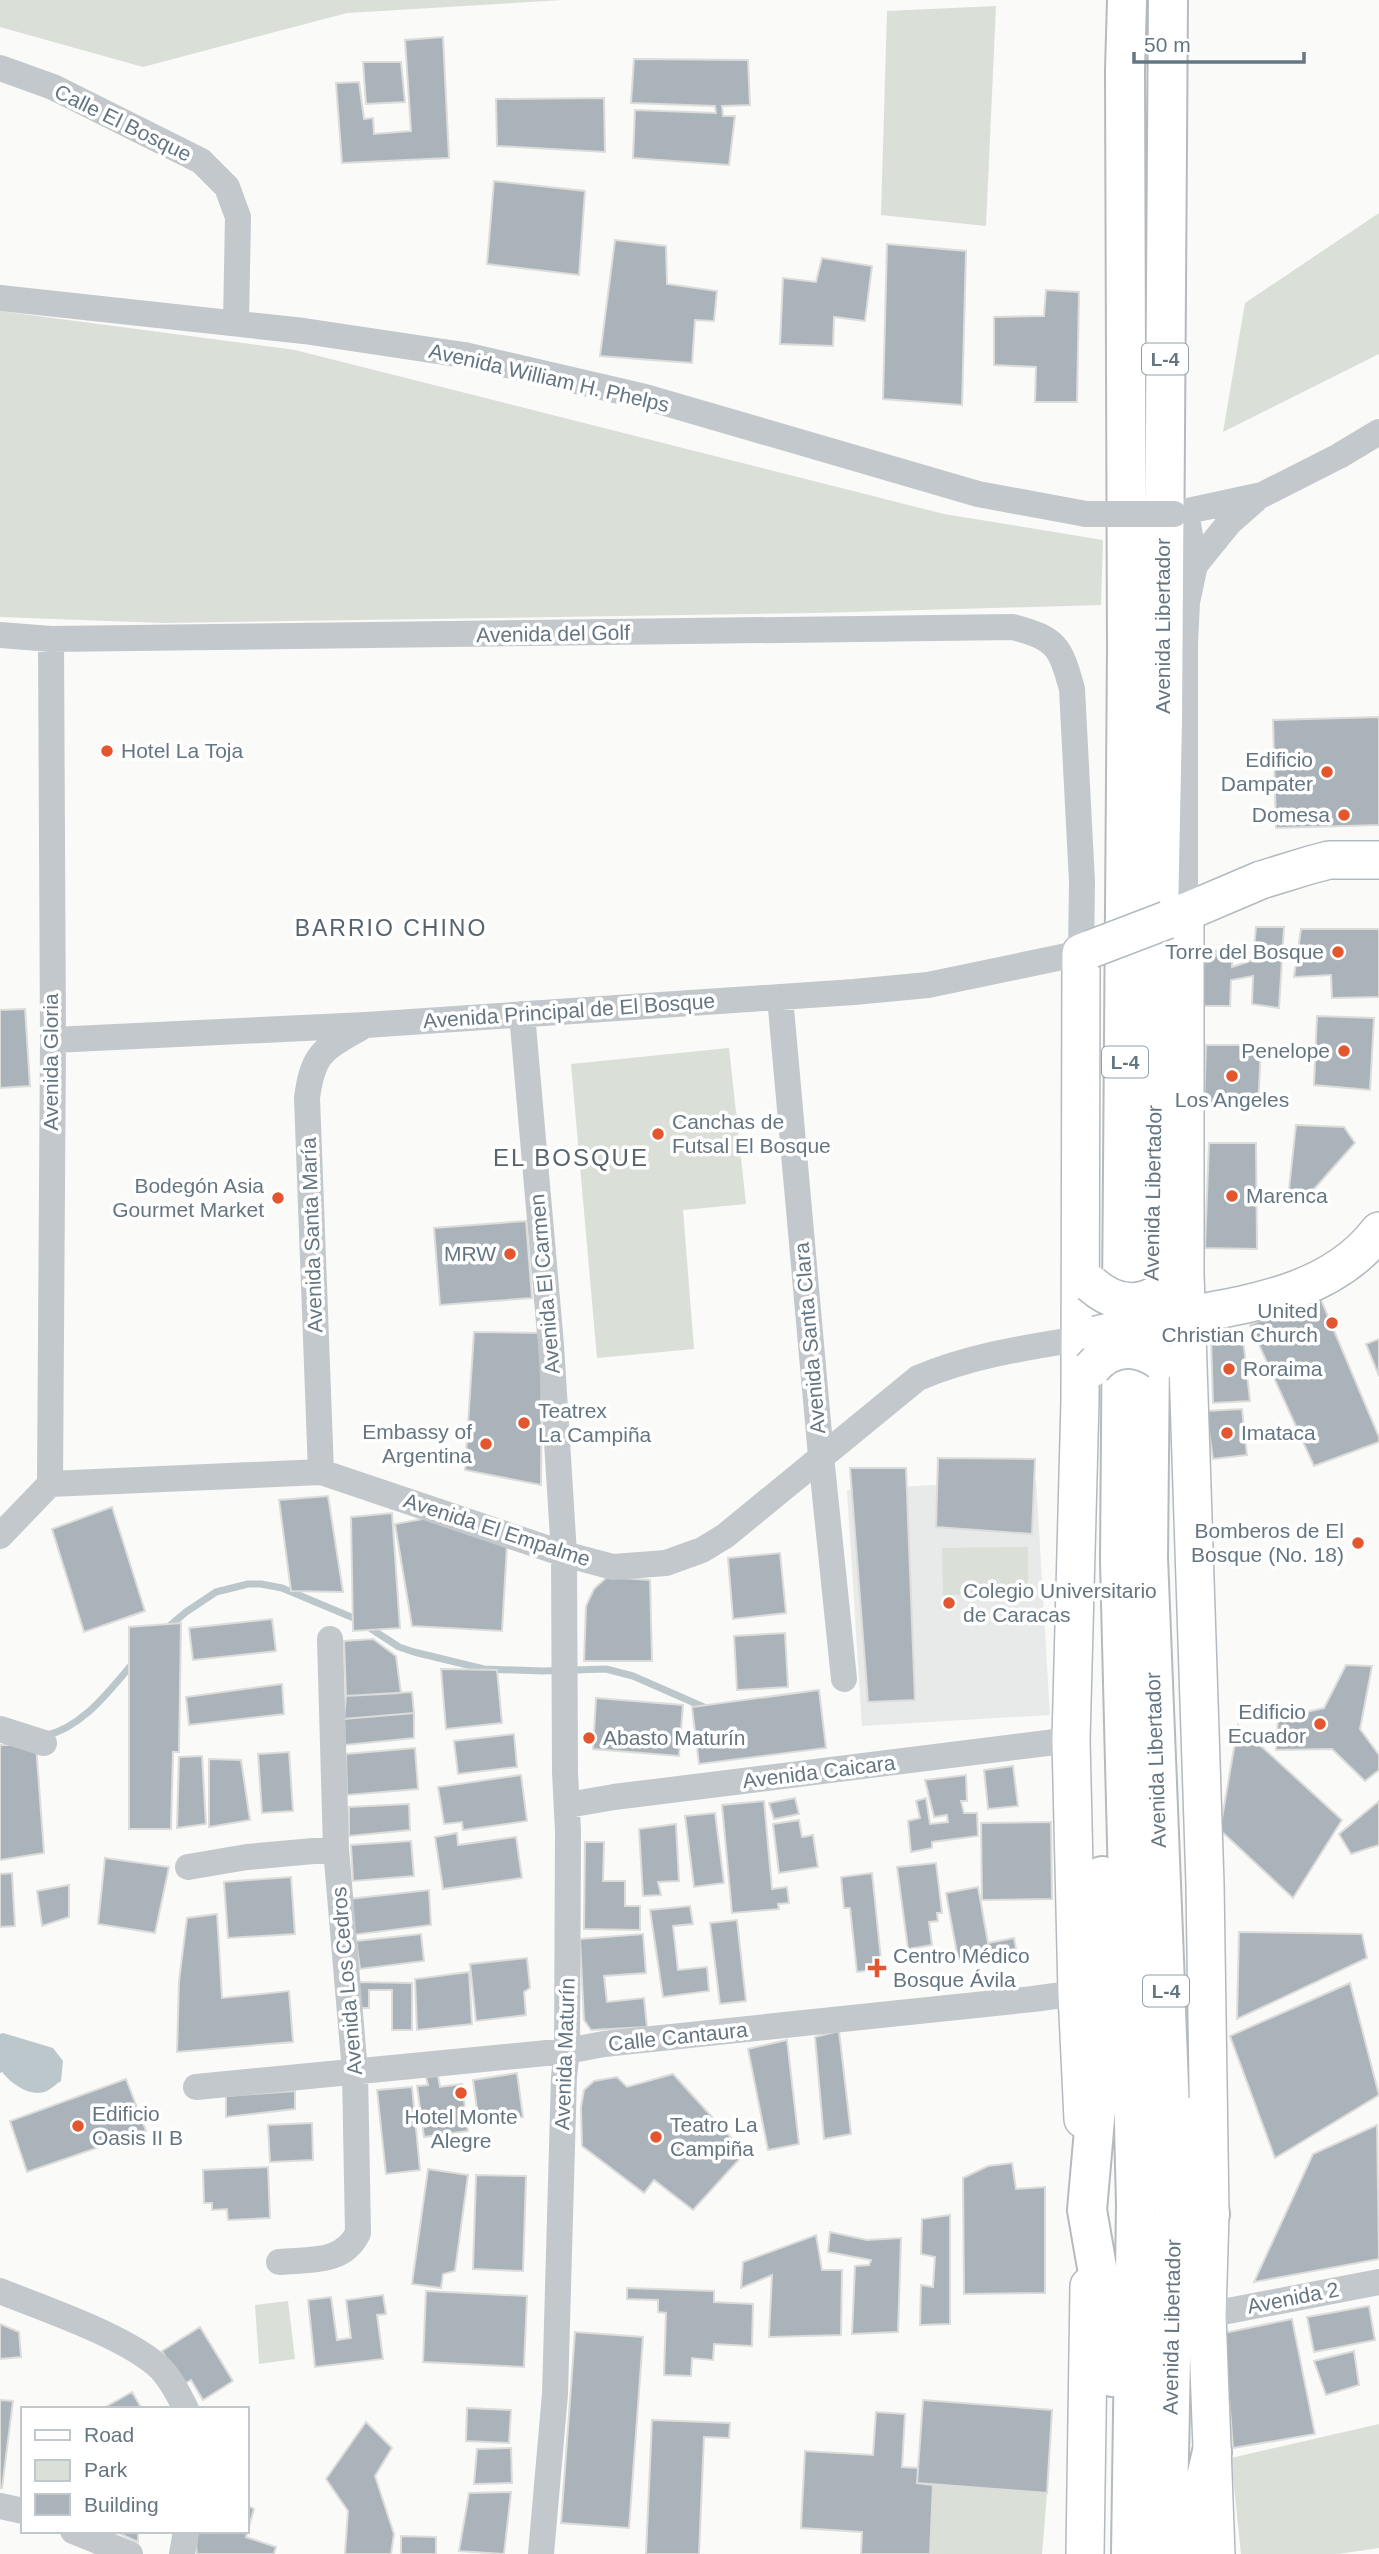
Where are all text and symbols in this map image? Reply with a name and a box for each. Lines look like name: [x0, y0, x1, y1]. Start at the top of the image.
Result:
scale bar: [1134, 21, 1304, 65]
text: 50 m: [1144, 33, 1191, 56]
street label: Calle El Bosque: [51, 79, 195, 166]
street label: Avenida William H. Phelps: [427, 339, 671, 416]
road number: L-4: [1142, 344, 1188, 374]
street label: Avenida Libertador: [1151, 538, 1174, 714]
street label: Avenida del Golf: [476, 621, 630, 646]
place label: Hotel La Toja: [121, 739, 244, 762]
marker: Hotel La Toja: [99, 743, 115, 759]
place label: Edificio Dampater: [1221, 748, 1313, 795]
marker: Edificio Dampater: [1319, 764, 1335, 780]
place label: Domesa: [1252, 803, 1330, 826]
marker: Domesa: [1336, 807, 1352, 823]
district label: BARRIO CHINO: [295, 915, 487, 941]
place label: Torre del Bosque: [1165, 940, 1324, 963]
marker: Torre del Bosque: [1330, 944, 1346, 960]
street label: Avenida Principal de El Bosque: [422, 989, 716, 1032]
street label: Avenida Gloria: [39, 993, 62, 1131]
place label: Penelope: [1241, 1039, 1330, 1062]
marker: Penelope: [1336, 1043, 1352, 1059]
road number: L-4: [1102, 1046, 1148, 1078]
marker: Los Angeles: [1224, 1068, 1240, 1084]
place label: Los Angeles: [1175, 1088, 1289, 1111]
street label: Avenida Libertador: [1139, 1105, 1166, 1281]
place label: Canchas de Futsal El Bosque: [672, 1110, 831, 1157]
marker: Canchas de Futsal El Bosque: [650, 1126, 666, 1142]
street label: Avenida Santa María: [297, 1136, 326, 1333]
district label: EL BOSQUE: [493, 1144, 649, 1171]
place label: Bodegón Asia Gourmet Market: [112, 1174, 264, 1221]
place label: Marenca: [1246, 1184, 1328, 1207]
marker: Marenca: [1224, 1188, 1240, 1204]
marker: Bodegón Asia Gourmet Market: [270, 1190, 286, 1206]
street label: Avenida El Carmen: [525, 1193, 564, 1375]
street label: Avenida Santa Clara: [790, 1241, 829, 1435]
place label: MRW: [444, 1242, 496, 1265]
marker: MRW: [502, 1246, 518, 1262]
place label: United Christian Church: [1162, 1299, 1318, 1346]
marker: United Christian Church: [1324, 1315, 1340, 1331]
place label: Roraima: [1243, 1357, 1323, 1380]
marker: Roraima: [1221, 1361, 1237, 1377]
place label: Teatrex La Campiña: [538, 1399, 652, 1446]
marker: Teatrex La Campiña: [516, 1415, 532, 1431]
place label: Embassy of Argentina: [362, 1420, 472, 1467]
place label: Imataca: [1241, 1421, 1316, 1444]
marker: Imataca: [1219, 1425, 1235, 1441]
marker: Embassy of Argentina: [478, 1436, 494, 1452]
street label: Avenida El Empalme: [401, 1489, 593, 1571]
place label: Bomberos de El Bosque (No. 18): [1191, 1519, 1344, 1566]
marker: Bomberos de El Bosque (No. 18): [1350, 1535, 1366, 1551]
place label: Colegio Universitario de Caracas: [963, 1579, 1157, 1626]
marker: Colegio Universitario de Caracas: [941, 1595, 957, 1611]
street label: Avenida Libertador: [1141, 1672, 1170, 1848]
place label: Edificio Ecuador: [1228, 1700, 1306, 1747]
marker: Edificio Ecuador: [1312, 1716, 1328, 1732]
place label: Abasto Maturín: [603, 1726, 745, 1749]
marker: Abasto Maturín: [581, 1730, 597, 1746]
street label: Avenida Caicara: [741, 1751, 897, 1792]
street label: Avenida Los Cedros: [327, 1886, 366, 2076]
place label: Centro Médico Bosque Ávila: [893, 1944, 1030, 1991]
marker: Centro Médico Bosque Ávila: [867, 1958, 887, 1978]
road number: L-4: [1143, 1976, 1189, 2007]
street label: Avenida Maturín: [550, 1977, 579, 2131]
street label: Calle Cantaura: [607, 2018, 749, 2055]
marker: Hotel Monte Alegre: [453, 2085, 469, 2101]
place label: Edificio Oasis II B: [92, 2102, 183, 2149]
place label: Hotel Monte Alegre: [404, 2105, 518, 2152]
place label: Teatro La Campiña: [670, 2113, 758, 2160]
marker: Edificio Oasis II B: [70, 2118, 86, 2134]
marker: Teatro La Campiña: [648, 2129, 664, 2145]
street label: Avenida Libertador: [1158, 2239, 1185, 2415]
street label: Avenida 2: [1245, 2277, 1341, 2318]
legend: [21, 2407, 248, 2533]
text: Road: [84, 2423, 134, 2446]
text: Park: [84, 2458, 128, 2481]
text: Building: [84, 2493, 159, 2516]

